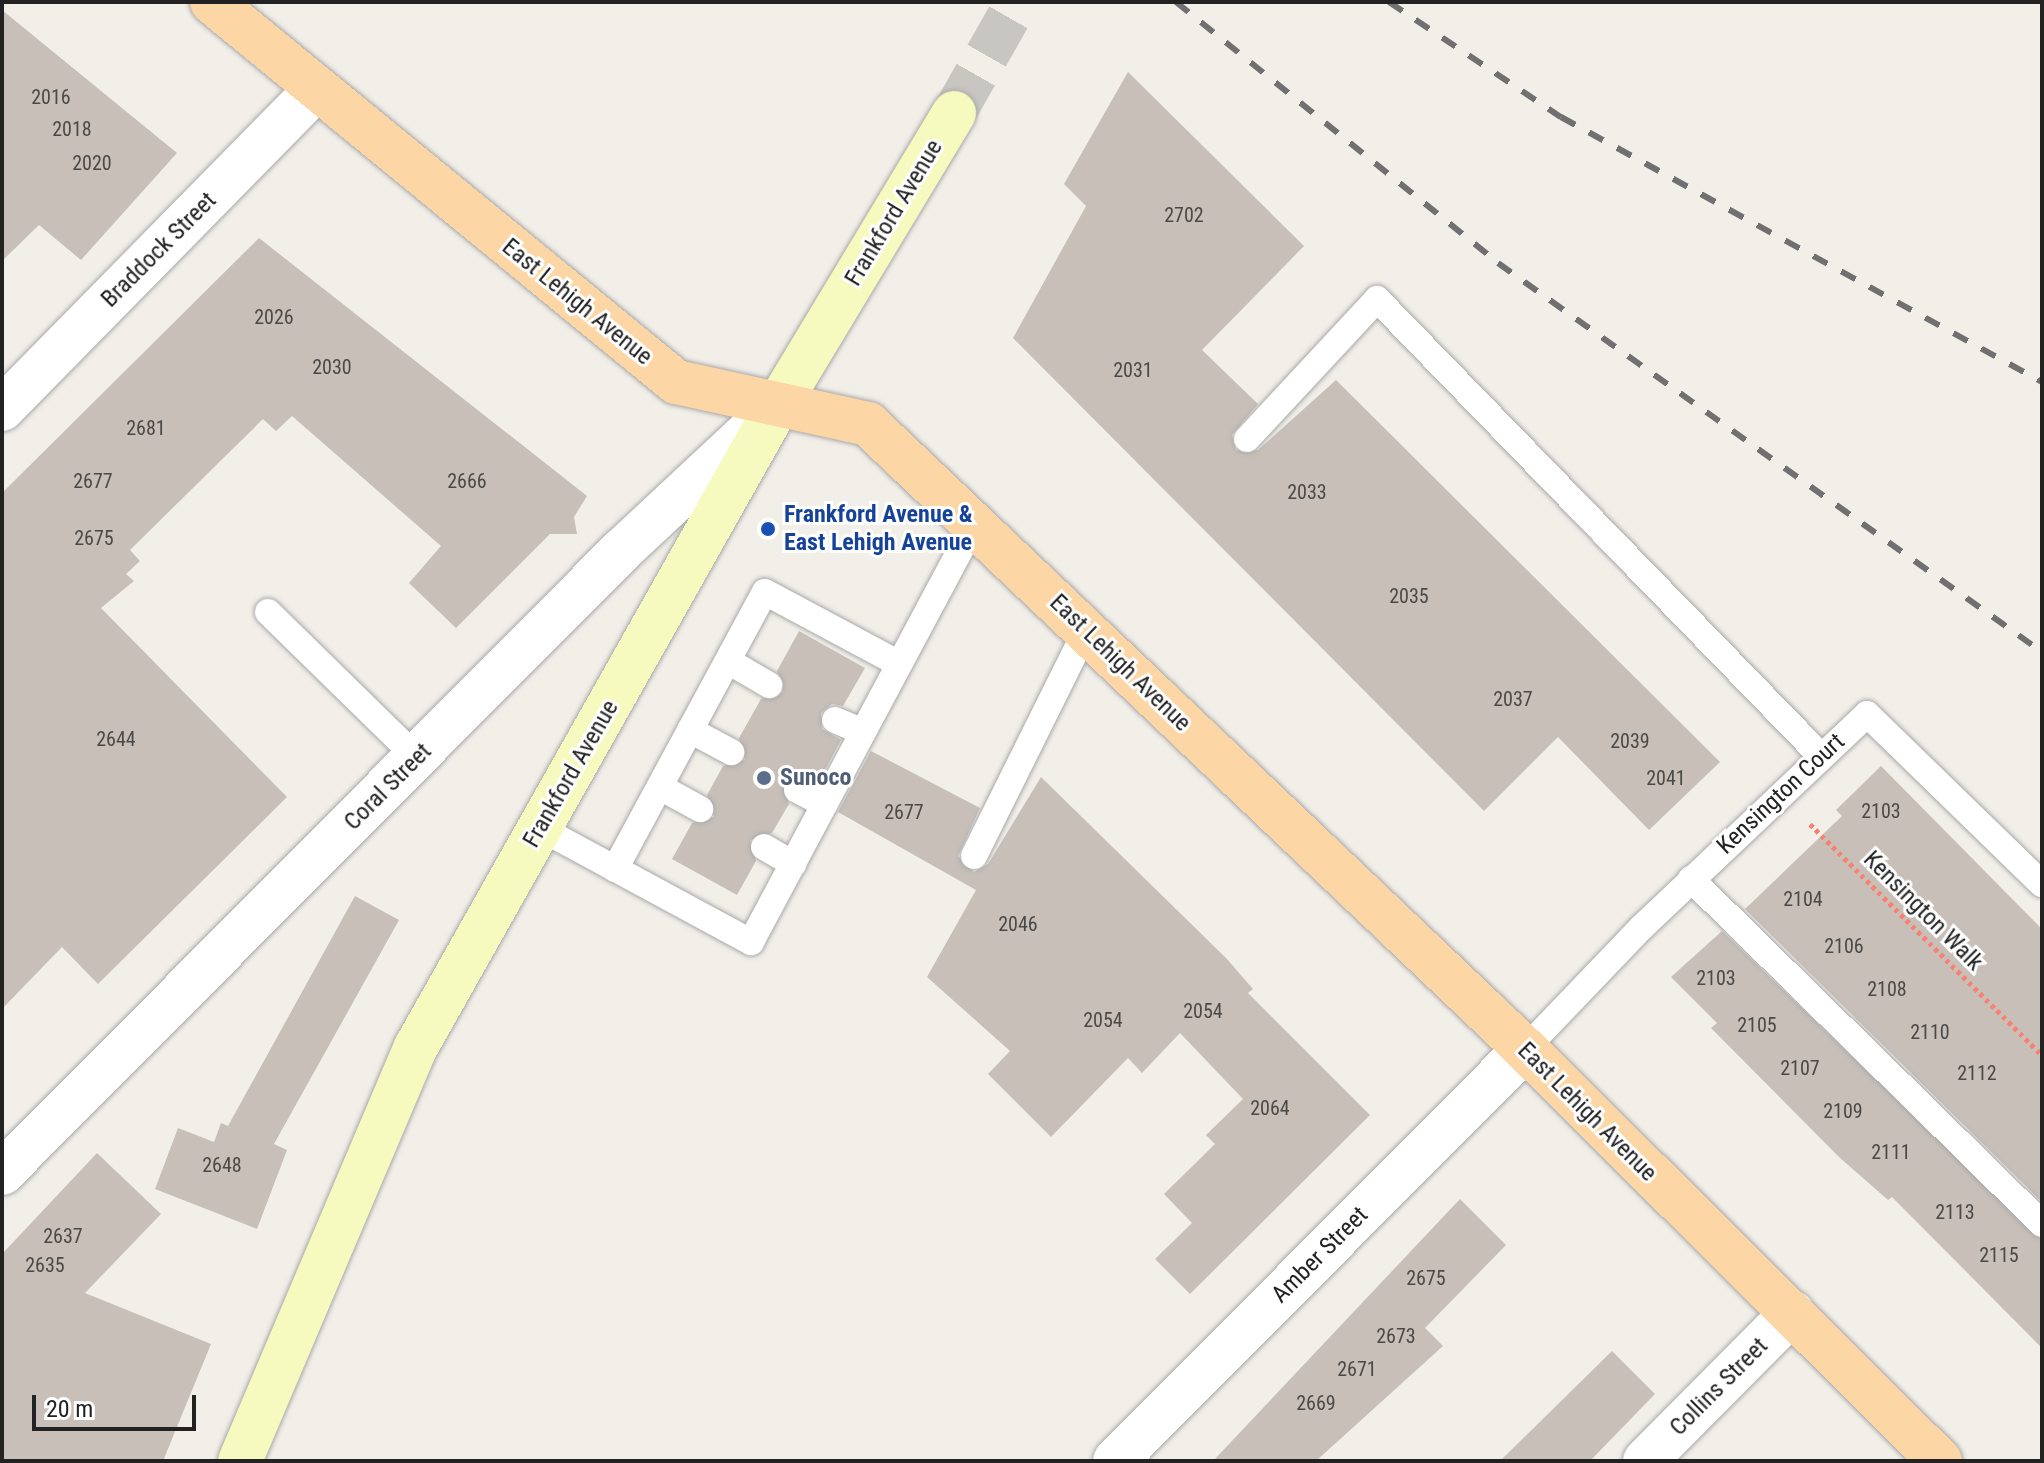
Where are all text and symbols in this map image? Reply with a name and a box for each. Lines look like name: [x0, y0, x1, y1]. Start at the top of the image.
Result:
house number: 2016: [31, 85, 71, 109]
house number: 2018: [52, 117, 92, 141]
street label: Frankford Avenue: [839, 135, 949, 291]
house number: 2020: [72, 151, 112, 175]
street label: Braddock Street: [95, 186, 223, 314]
house number: 2702: [1164, 203, 1204, 227]
street label: East Lehigh Avenue: [496, 233, 658, 371]
house number: 2026: [254, 305, 294, 329]
house number: 2030: [312, 355, 352, 379]
house number: 2031: [1113, 358, 1153, 382]
house number: 2681: [126, 416, 166, 440]
house number: 2677: [73, 469, 113, 493]
house number: 2666: [447, 469, 487, 493]
house number: 2033: [1287, 480, 1327, 504]
place label: Frankford Avenue & East Lehigh Avenue: [784, 501, 973, 557]
marker: Frankford Avenue & East Lehigh Avenue: [759, 520, 777, 538]
house number: 2675: [74, 526, 114, 550]
house number: 2035: [1389, 584, 1429, 608]
street label: East Lehigh Avenue: [1044, 588, 1196, 738]
house number: 2037: [1493, 687, 1533, 711]
street label: Frankford Avenue: [517, 695, 625, 853]
house number: 2644: [96, 727, 136, 751]
street label: Kensington Court: [1711, 728, 1851, 860]
house number: 2039: [1610, 729, 1650, 753]
street label: Coral Street: [338, 737, 438, 837]
place label: Sunoco: [780, 764, 851, 792]
house number: 2041: [1646, 766, 1686, 790]
marker: Sunoco: [755, 769, 773, 787]
house number: 2103: [1861, 799, 1901, 823]
house number: 2677: [884, 800, 924, 824]
street label: Kensington Walk: [1857, 845, 1989, 977]
house number: 2104: [1783, 887, 1823, 911]
house number: 2046: [998, 912, 1038, 936]
house number: 2106: [1824, 934, 1864, 958]
house number: 2103: [1696, 966, 1736, 990]
house number: 2108: [1867, 977, 1907, 1001]
house number: 2054: [1183, 999, 1223, 1023]
house number: 2054: [1083, 1008, 1123, 1032]
house number: 2105: [1737, 1013, 1777, 1037]
house number: 2110: [1910, 1020, 1950, 1044]
street label: East Lehigh Avenue: [1511, 1036, 1663, 1188]
house number: 2107: [1780, 1056, 1820, 1080]
house number: 2112: [1957, 1061, 1997, 1085]
house number: 2064: [1250, 1096, 1290, 1120]
house number: 2109: [1823, 1099, 1863, 1123]
house number: 2111: [1871, 1140, 1911, 1164]
house number: 2648: [202, 1153, 242, 1177]
house number: 2113: [1935, 1200, 1975, 1224]
street label: Amber Street: [1266, 1201, 1374, 1309]
house number: 2637: [43, 1224, 83, 1248]
house number: 2115: [1979, 1243, 2019, 1267]
house number: 2635: [25, 1253, 65, 1277]
house number: 2675: [1406, 1266, 1446, 1290]
house number: 2673: [1376, 1324, 1416, 1348]
street label: Collins Street: [1664, 1332, 1774, 1442]
house number: 2671: [1337, 1357, 1377, 1381]
scale bar: [36, 1379, 200, 1429]
house number: 2669: [1296, 1391, 1336, 1415]
text: 20 m: [46, 1395, 93, 1423]

